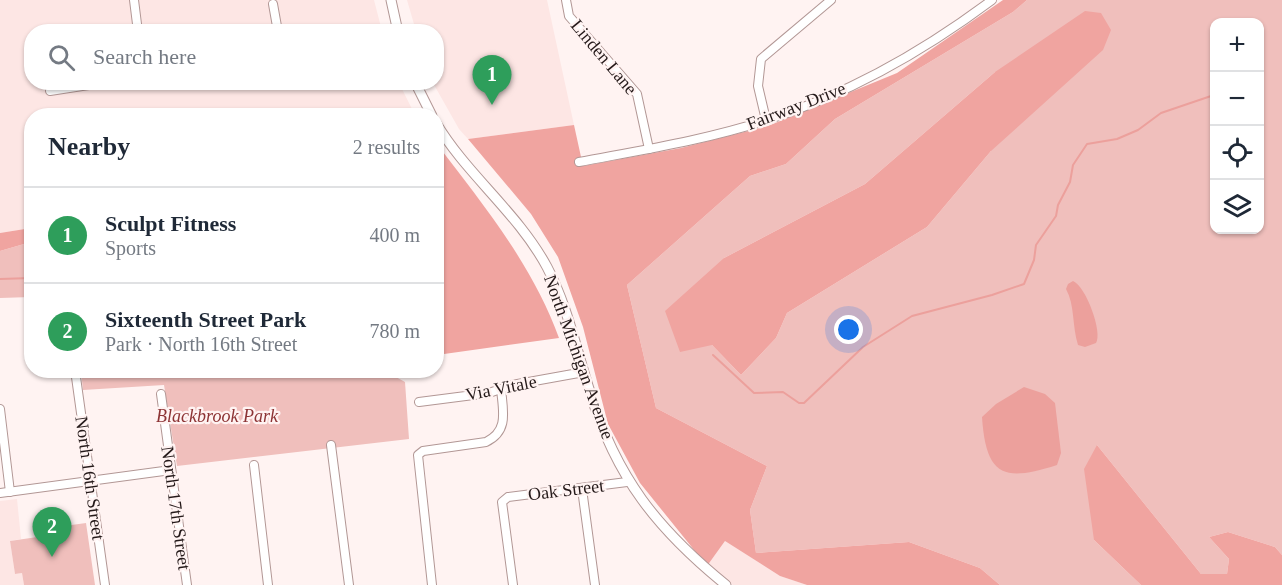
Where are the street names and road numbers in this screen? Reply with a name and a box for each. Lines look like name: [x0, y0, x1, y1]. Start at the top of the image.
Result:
street label: Linden Lane: [567, 16, 641, 98]
street label: Fairway Drive: [744, 78, 848, 134]
street label: North Michigan Avenue: [540, 272, 618, 442]
street label: Via Vitale: [464, 371, 538, 405]
street label: North 16th Street: [71, 415, 109, 541]
street label: North 17th Street: [157, 445, 195, 571]
street label: Oak Street: [527, 475, 605, 505]

